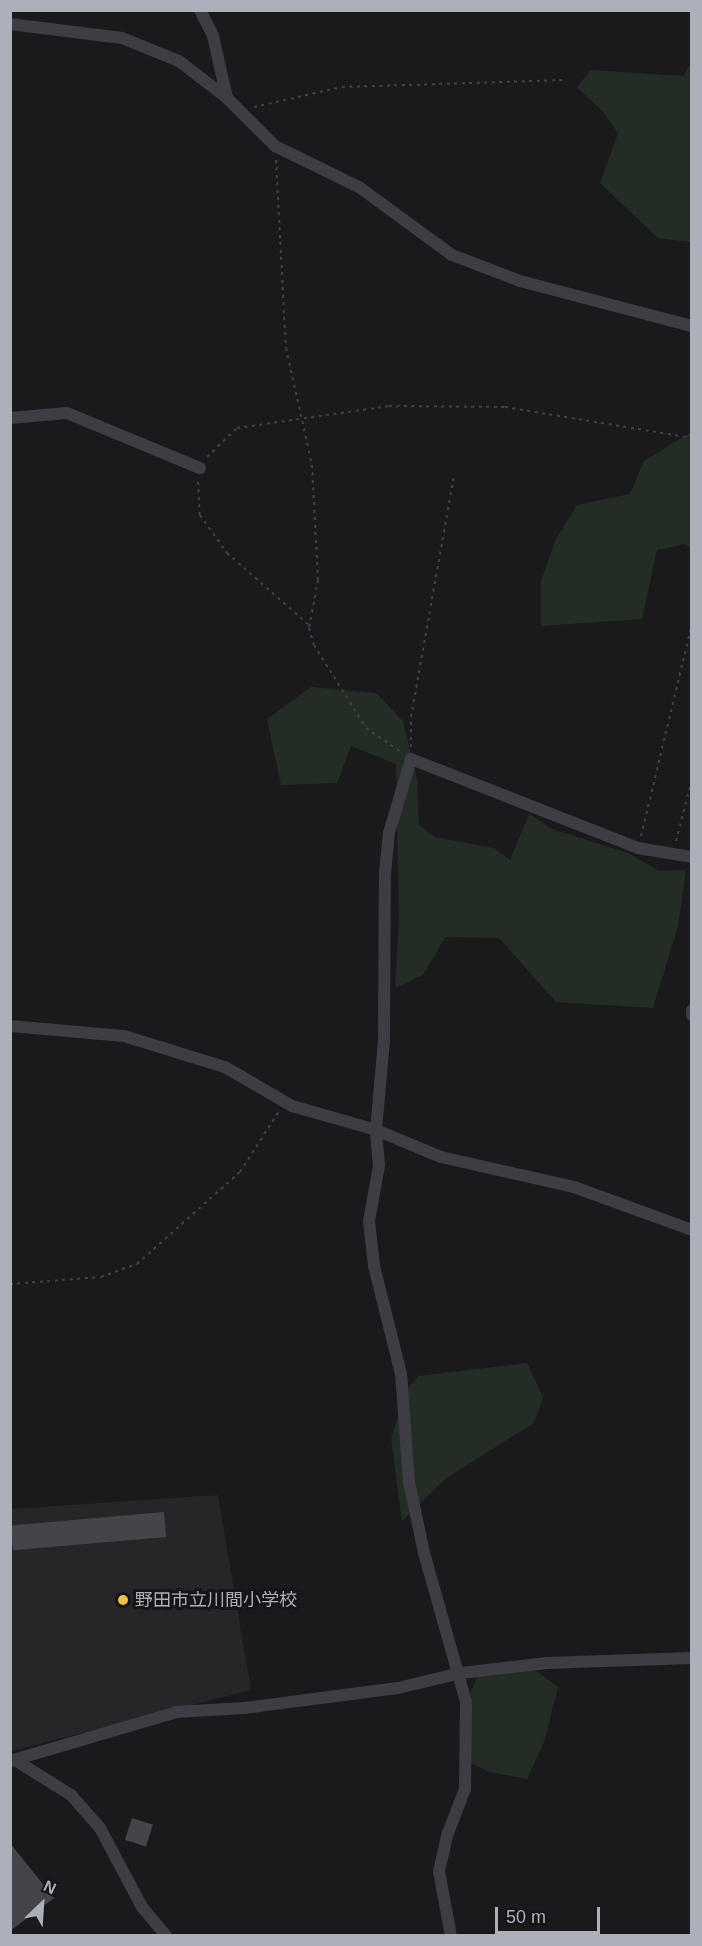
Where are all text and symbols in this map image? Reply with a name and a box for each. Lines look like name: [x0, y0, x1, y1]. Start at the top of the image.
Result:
place label: 野田市立川間小学校: [135, 1589, 297, 1611]
marker: 野田市立川間小学校: [116, 1593, 130, 1607]
north arrow: [12, 1874, 72, 1934]
text: N: [41, 1877, 59, 1897]
scale bar: [498, 1895, 603, 1933]
text: 50 m: [506, 1907, 546, 1927]

